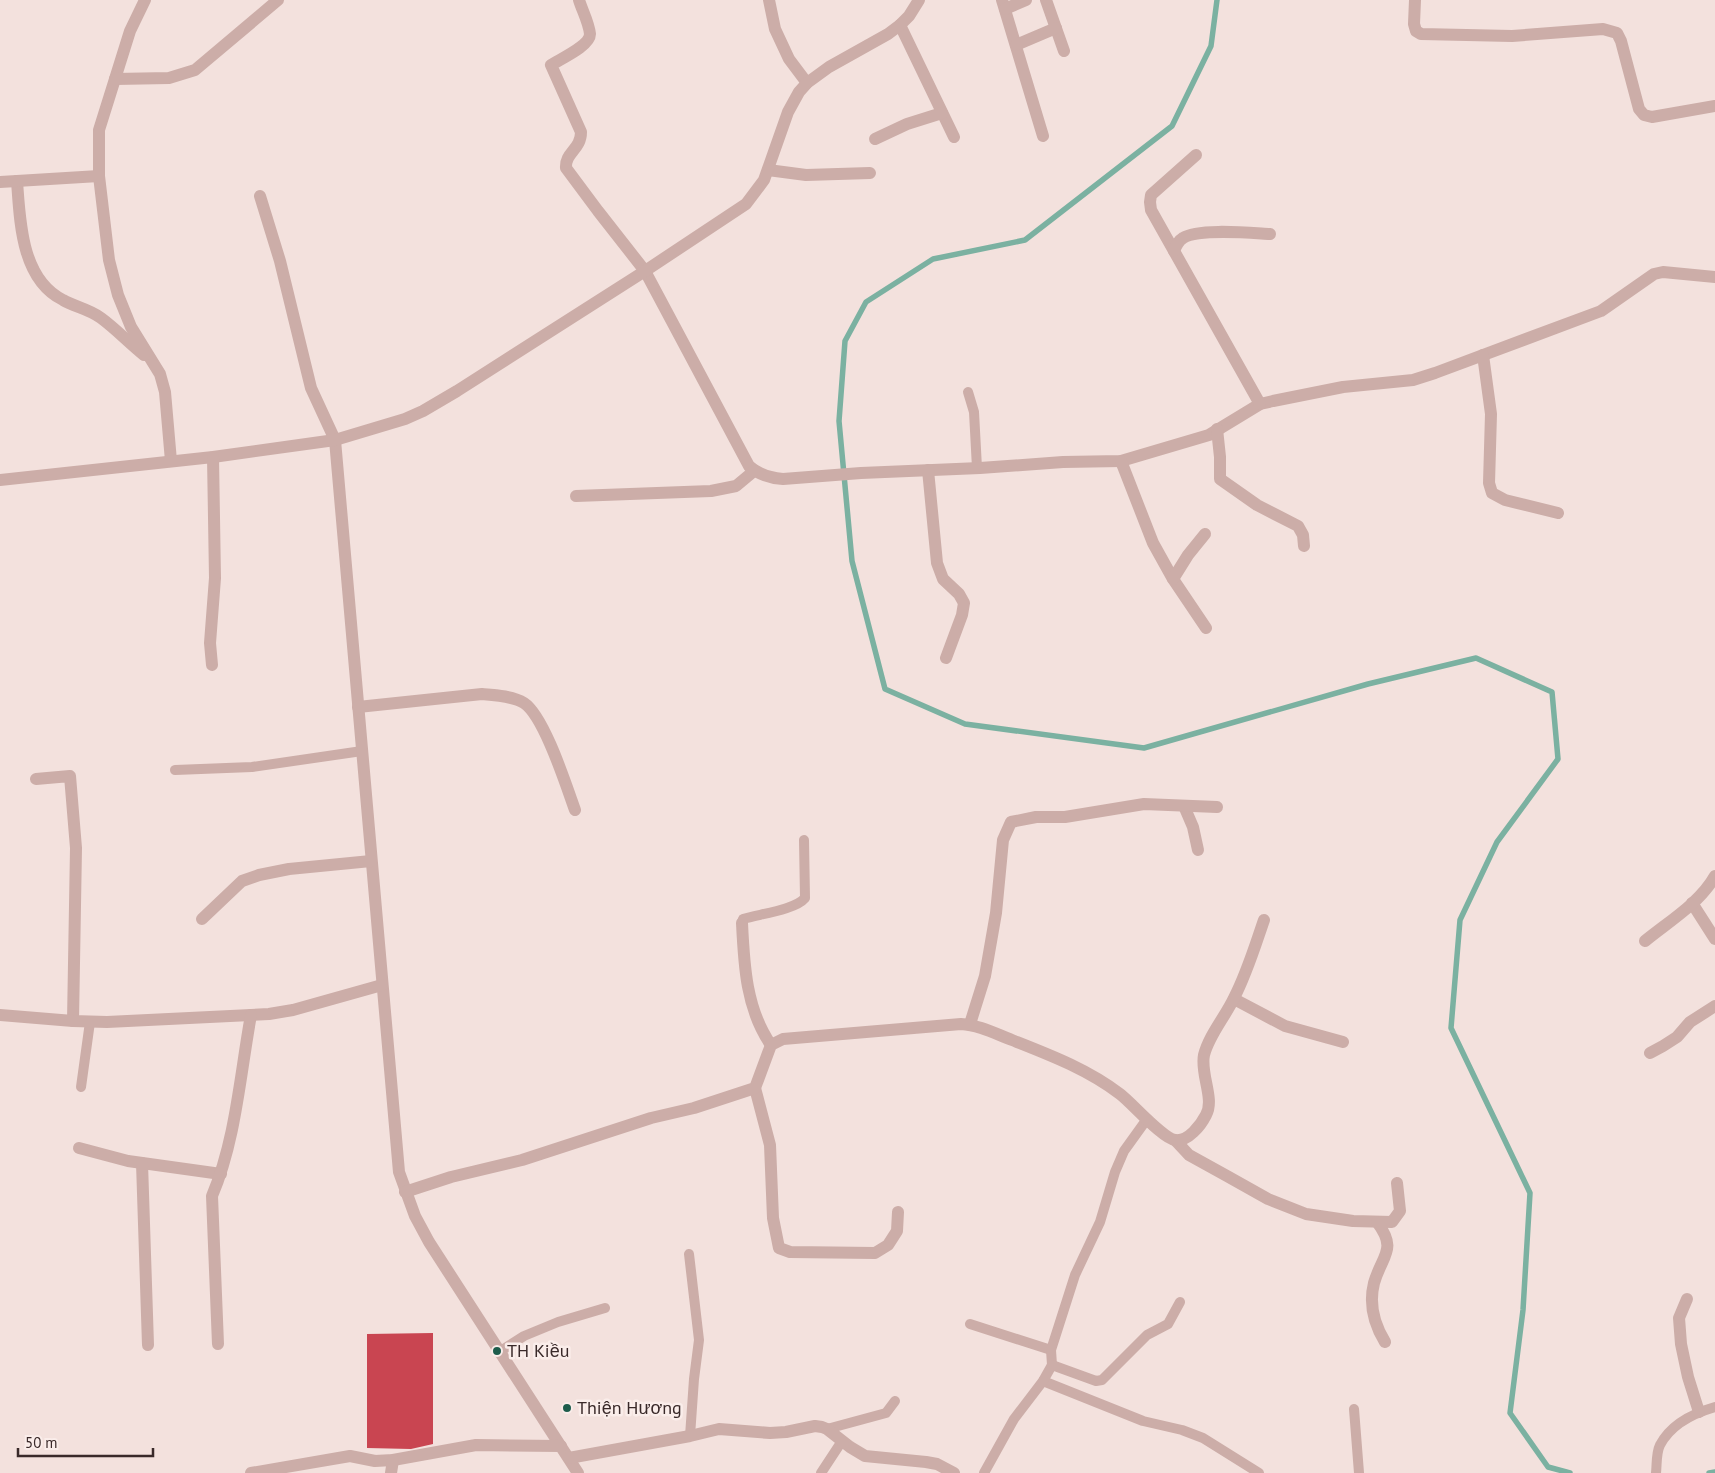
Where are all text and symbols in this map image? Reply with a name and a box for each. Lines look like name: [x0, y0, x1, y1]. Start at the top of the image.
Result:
place label: TH Kiều: [507, 1339, 569, 1362]
marker: TH Kiều: [491, 1345, 503, 1357]
place label: Thiện Hương: [577, 1396, 682, 1419]
marker: Thiện Hương: [561, 1402, 573, 1414]
scale bar: [18, 1426, 152, 1458]
text: 50 m: [25, 1433, 58, 1452]

